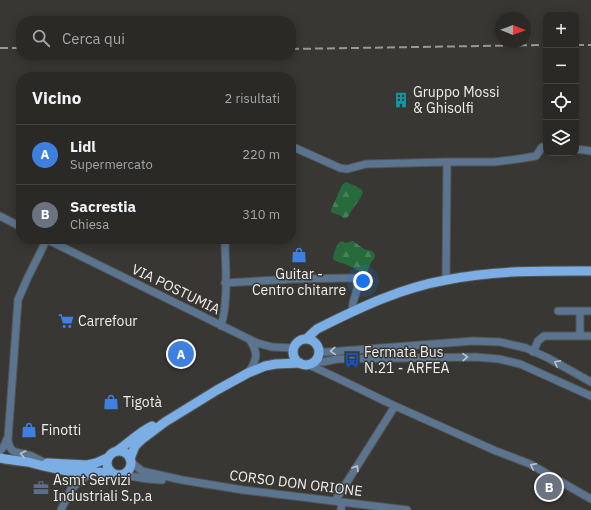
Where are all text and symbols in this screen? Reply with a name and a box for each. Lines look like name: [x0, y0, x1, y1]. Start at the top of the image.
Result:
north arrow: [495, 12, 531, 48]
map controls: [543, 12, 579, 156]
button: +: [543, 12, 579, 48]
search box: [16, 16, 296, 60]
icon: search: [30, 27, 52, 49]
text: Cerca qui: [62, 29, 125, 48]
button: −: [543, 48, 579, 84]
place label: Gruppo Mossi & Ghisolfi: [413, 83, 499, 117]
button: locate: [543, 84, 579, 120]
text: Vicino: [32, 87, 81, 109]
text: 2 risultati: [225, 90, 280, 107]
building icon: Gruppo Mossi & Ghisolfi: [392, 91, 410, 109]
button: layers: [543, 120, 579, 156]
text: Lidl: [70, 137, 96, 156]
text: A: [41, 146, 49, 163]
text: 220 m: [242, 146, 280, 163]
text: Supermercato: [70, 156, 153, 173]
text: Sacrestia: [70, 197, 136, 216]
text: B: [41, 206, 49, 223]
text: 310 m: [242, 206, 280, 223]
text: Chiesa: [70, 216, 109, 233]
shop icon: Guitar - Centro chitarre: [290, 246, 308, 264]
street label: VIA POSTUMIA: [129, 260, 223, 318]
place label: Guitar - Centro chitarre: [252, 265, 346, 299]
your location: [353, 271, 373, 291]
supermarket icon: Carrefour: [57, 312, 75, 330]
place label: Carrefour: [78, 312, 137, 330]
pin: A: [168, 339, 194, 369]
place label: Fermata Bus N.21 - ARFEA: [364, 343, 450, 377]
one-way arrow: [330, 347, 336, 356]
bus stop icon: Fermata Bus N.21 - ARFEA: [343, 351, 361, 369]
one-way arrow: [462, 353, 468, 361]
one-way arrow: [554, 360, 561, 368]
shop icon: Tigotà: [102, 393, 120, 411]
place label: Tigotà: [123, 393, 163, 411]
shop icon: Finotti: [20, 421, 38, 439]
place label: Finotti: [41, 421, 81, 439]
one-way arrow: [19, 450, 26, 458]
one-way arrow: [529, 463, 537, 471]
one-way arrow: [351, 465, 359, 472]
street label: CORSO DON ORIONE: [229, 466, 363, 500]
place label: Asmt Servizi Industriali S.p.a: [53, 471, 153, 505]
pin: B: [536, 472, 562, 502]
office icon: Asmt Servizi Industriali S.p.a: [32, 479, 50, 497]

